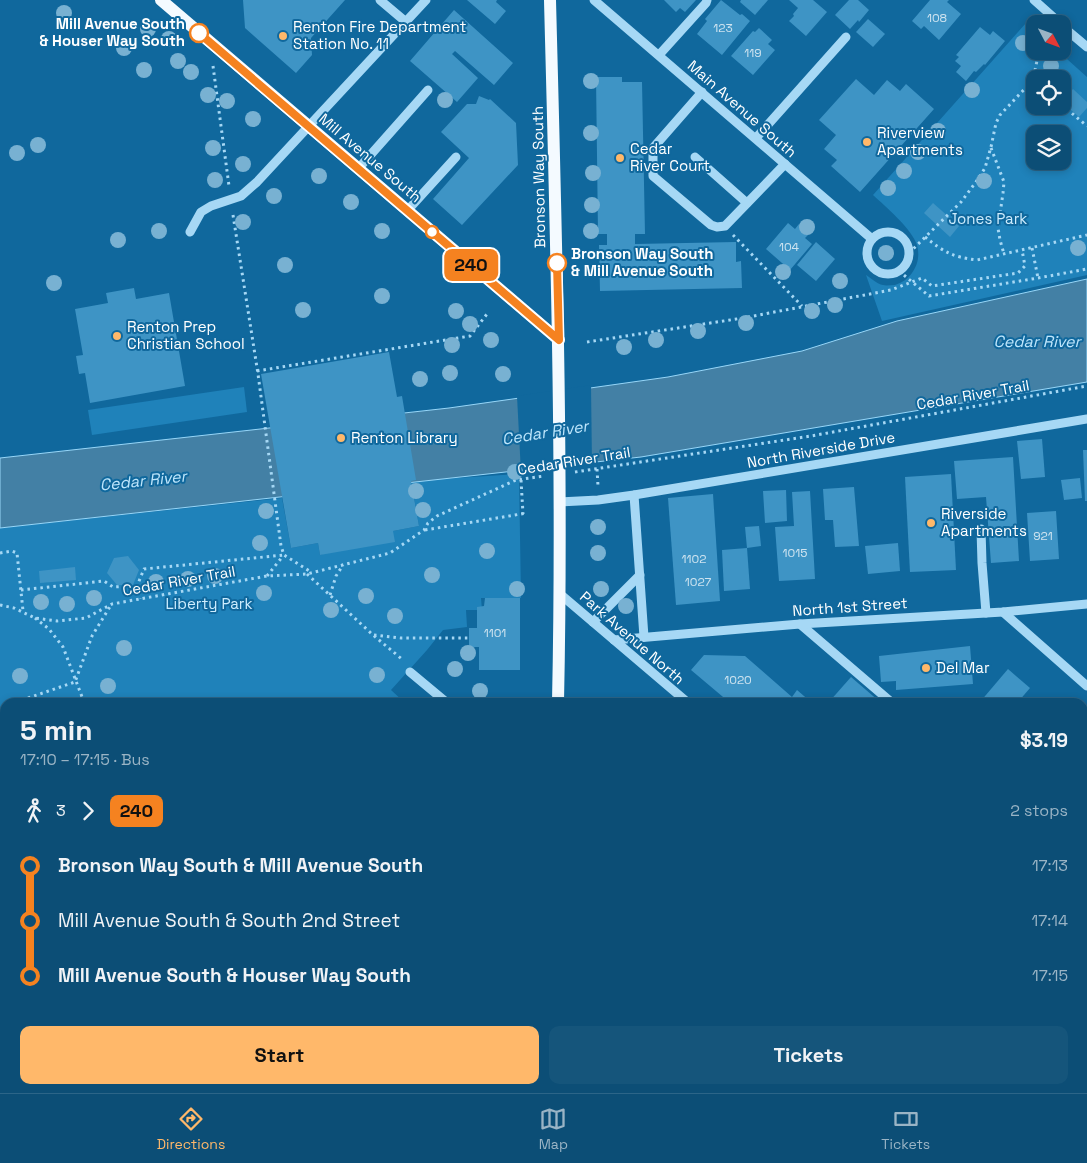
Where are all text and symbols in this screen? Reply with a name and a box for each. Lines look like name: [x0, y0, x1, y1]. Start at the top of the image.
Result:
house number: 108: [927, 10, 947, 26]
place label: Mill Avenue South & Houser Way South: [39, 14, 185, 50]
north arrow: [1026, 15, 1071, 60]
map controls: [1026, 15, 1071, 170]
place label: Renton Fire Department Station No. 11: [293, 17, 467, 53]
house number: 123: [713, 20, 733, 36]
marker: Mill Avenue South & Houser Way South: [189, 23, 209, 43]
marker: Renton Fire Department Station No. 11: [277, 30, 289, 42]
house number: 119: [744, 45, 762, 61]
street label: Main Avenue South: [684, 56, 801, 161]
button: locate: [1026, 70, 1071, 115]
street label: Bronson Way South: [528, 106, 549, 248]
street label: Mill Avenue South: [315, 109, 426, 206]
place label: Riverview Apartments: [877, 123, 963, 159]
button: layers: [1026, 125, 1071, 170]
marker: Riverview Apartments: [861, 136, 873, 148]
place label: Cedar River Court: [630, 139, 710, 175]
marker: Cedar River Court: [614, 152, 626, 164]
park label: Jones Park: [949, 209, 1027, 228]
unlabelled marker: [425, 225, 439, 239]
house number: 104: [779, 239, 800, 255]
place label: Bronson Way South & Mill Avenue South: [571, 244, 714, 280]
line badge: 240: [442, 249, 500, 281]
text: 240: [454, 253, 488, 276]
marker: Bronson Way South & Mill Avenue South: [547, 253, 567, 273]
place label: Renton Prep Christian School: [127, 317, 245, 353]
marker: Renton Prep Christian School: [111, 330, 123, 342]
water label: Cedar River: [993, 331, 1083, 352]
street label: Cedar River Trail: [915, 375, 1031, 414]
water label: Cedar River: [500, 415, 592, 450]
street label: North Riverside Drive: [745, 427, 897, 472]
place label: Renton Library: [351, 428, 458, 447]
marker: Renton Library: [335, 432, 347, 444]
street label: Cedar River Trail: [516, 442, 632, 479]
water label: Cedar River: [99, 465, 189, 495]
place label: Riverside Apartments: [941, 504, 1027, 540]
marker: Riverside Apartments: [925, 517, 937, 529]
house number: 921: [1033, 528, 1053, 544]
house number: 1015: [783, 545, 807, 561]
house number: 1102: [682, 551, 706, 567]
street label: Cedar River Trail: [121, 561, 237, 600]
house number: 1027: [685, 574, 712, 590]
street label: Park Avenue North: [576, 587, 689, 688]
street label: North 1st Street: [792, 593, 908, 620]
park label: Liberty Park: [165, 594, 253, 613]
house number: 1101: [484, 625, 506, 641]
place label: Del Mar: [936, 658, 990, 677]
marker: Del Mar: [920, 662, 932, 674]
house number: 1020: [724, 672, 752, 688]
text: 5 min: [20, 712, 93, 748]
text: $3.19: [1020, 728, 1068, 753]
text: 17:10 – 17:15 · Bus: [20, 749, 150, 770]
icon: walk: [20, 797, 48, 825]
icon: forward: [74, 797, 102, 825]
text: 240: [120, 799, 153, 822]
text: 3: [56, 800, 66, 821]
text: 2 stops: [1010, 800, 1068, 821]
text: Bronson Way South & Mill Avenue South: [58, 853, 423, 878]
text: 17:13: [1032, 855, 1068, 876]
text: Mill Avenue South & South 2nd Street: [58, 908, 400, 933]
text: 17:14: [1032, 910, 1068, 931]
text: Mill Avenue South & Houser Way South: [58, 963, 411, 988]
text: 17:15: [1032, 965, 1068, 986]
button: Start: [20, 1026, 539, 1084]
button: Tickets: [549, 1026, 1068, 1084]
tab: Directions: [157, 1105, 225, 1153]
tab: Map: [539, 1105, 568, 1153]
tab: Tickets: [881, 1105, 930, 1153]

